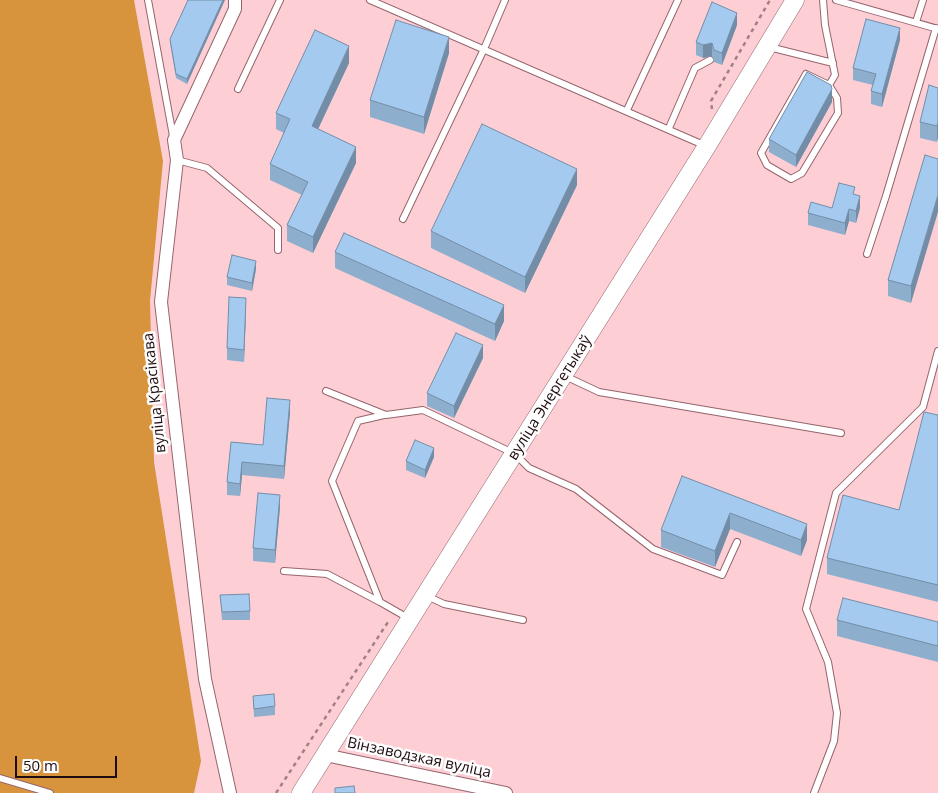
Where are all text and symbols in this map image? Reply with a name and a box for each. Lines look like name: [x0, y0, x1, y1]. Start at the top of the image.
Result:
street label: вуліца Красікава: [140, 332, 170, 454]
street label: вуліца Энергетыкаў: [504, 332, 596, 464]
street label: Вінзаводзкая вуліца: [345, 734, 493, 782]
scale bar: [18, 746, 120, 778]
text: 50 m: [23, 755, 58, 775]

